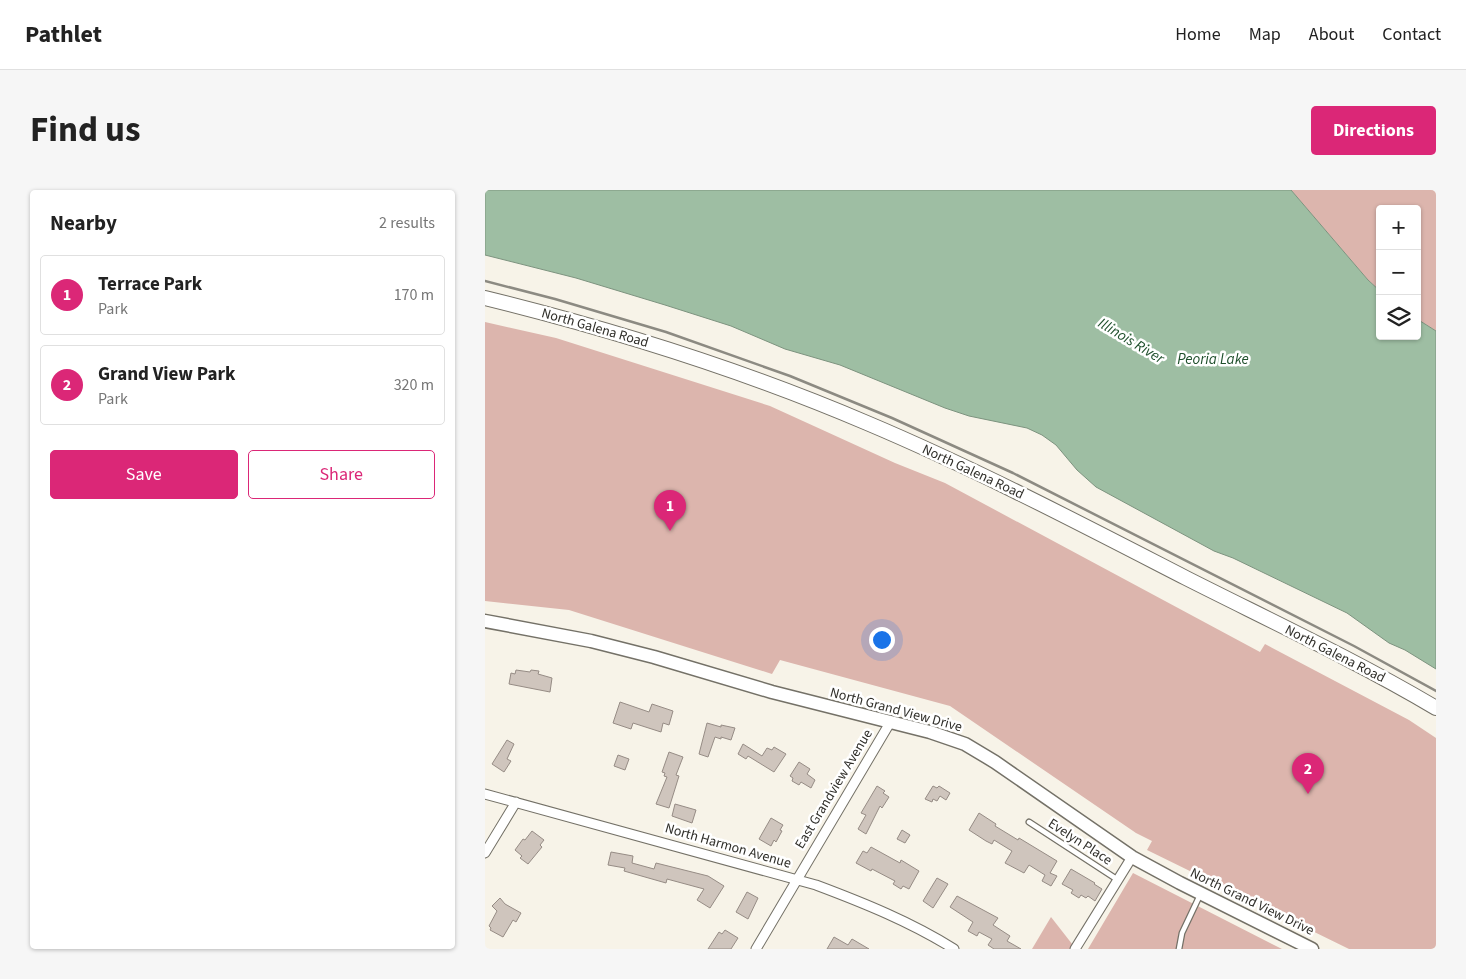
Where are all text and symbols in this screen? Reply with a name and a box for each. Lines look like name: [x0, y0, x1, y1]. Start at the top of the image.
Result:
text: Pathlet: [25, 17, 102, 52]
text: Home: [1175, 22, 1221, 47]
text: Map: [1249, 22, 1281, 47]
text: About: [1309, 22, 1354, 47]
text: Contact: [1382, 22, 1441, 47]
text: Find us: [30, 105, 140, 155]
button: Directions: [1311, 106, 1436, 155]
map controls: [1376, 205, 1421, 340]
button: +: [1376, 205, 1421, 250]
text: Nearby: [50, 208, 117, 238]
text: 2 results: [379, 212, 435, 234]
button: −: [1376, 250, 1421, 295]
text: Terrace Park: [98, 271, 202, 298]
text: 1: [63, 284, 71, 306]
text: 170 m: [394, 284, 434, 306]
button: layers: [1376, 295, 1421, 340]
text: Park: [98, 298, 128, 320]
street label: North Galena Road: [539, 303, 651, 353]
water label: Illinois River: [1094, 313, 1169, 369]
water label: Peoria Lake: [1177, 349, 1249, 370]
text: Grand View Park: [98, 361, 235, 388]
text: 2: [63, 374, 71, 396]
text: 320 m: [394, 374, 434, 396]
text: Park: [98, 388, 128, 410]
street label: North Galena Road: [919, 440, 1027, 504]
button: Save: [50, 450, 238, 499]
button: Share: [248, 450, 435, 499]
pin: 1: [654, 490, 686, 531]
street label: North Galena Road: [1281, 620, 1389, 688]
your location: [869, 627, 895, 653]
street label: North Grand View Drive: [828, 683, 964, 737]
street label: East Grandview Avenue: [790, 725, 878, 853]
pin: 2: [1292, 753, 1324, 794]
street label: Evelyn Place: [1044, 814, 1116, 870]
street label: North Harmon Avenue: [663, 818, 794, 874]
street label: North Grand View Drive: [1187, 863, 1318, 941]

